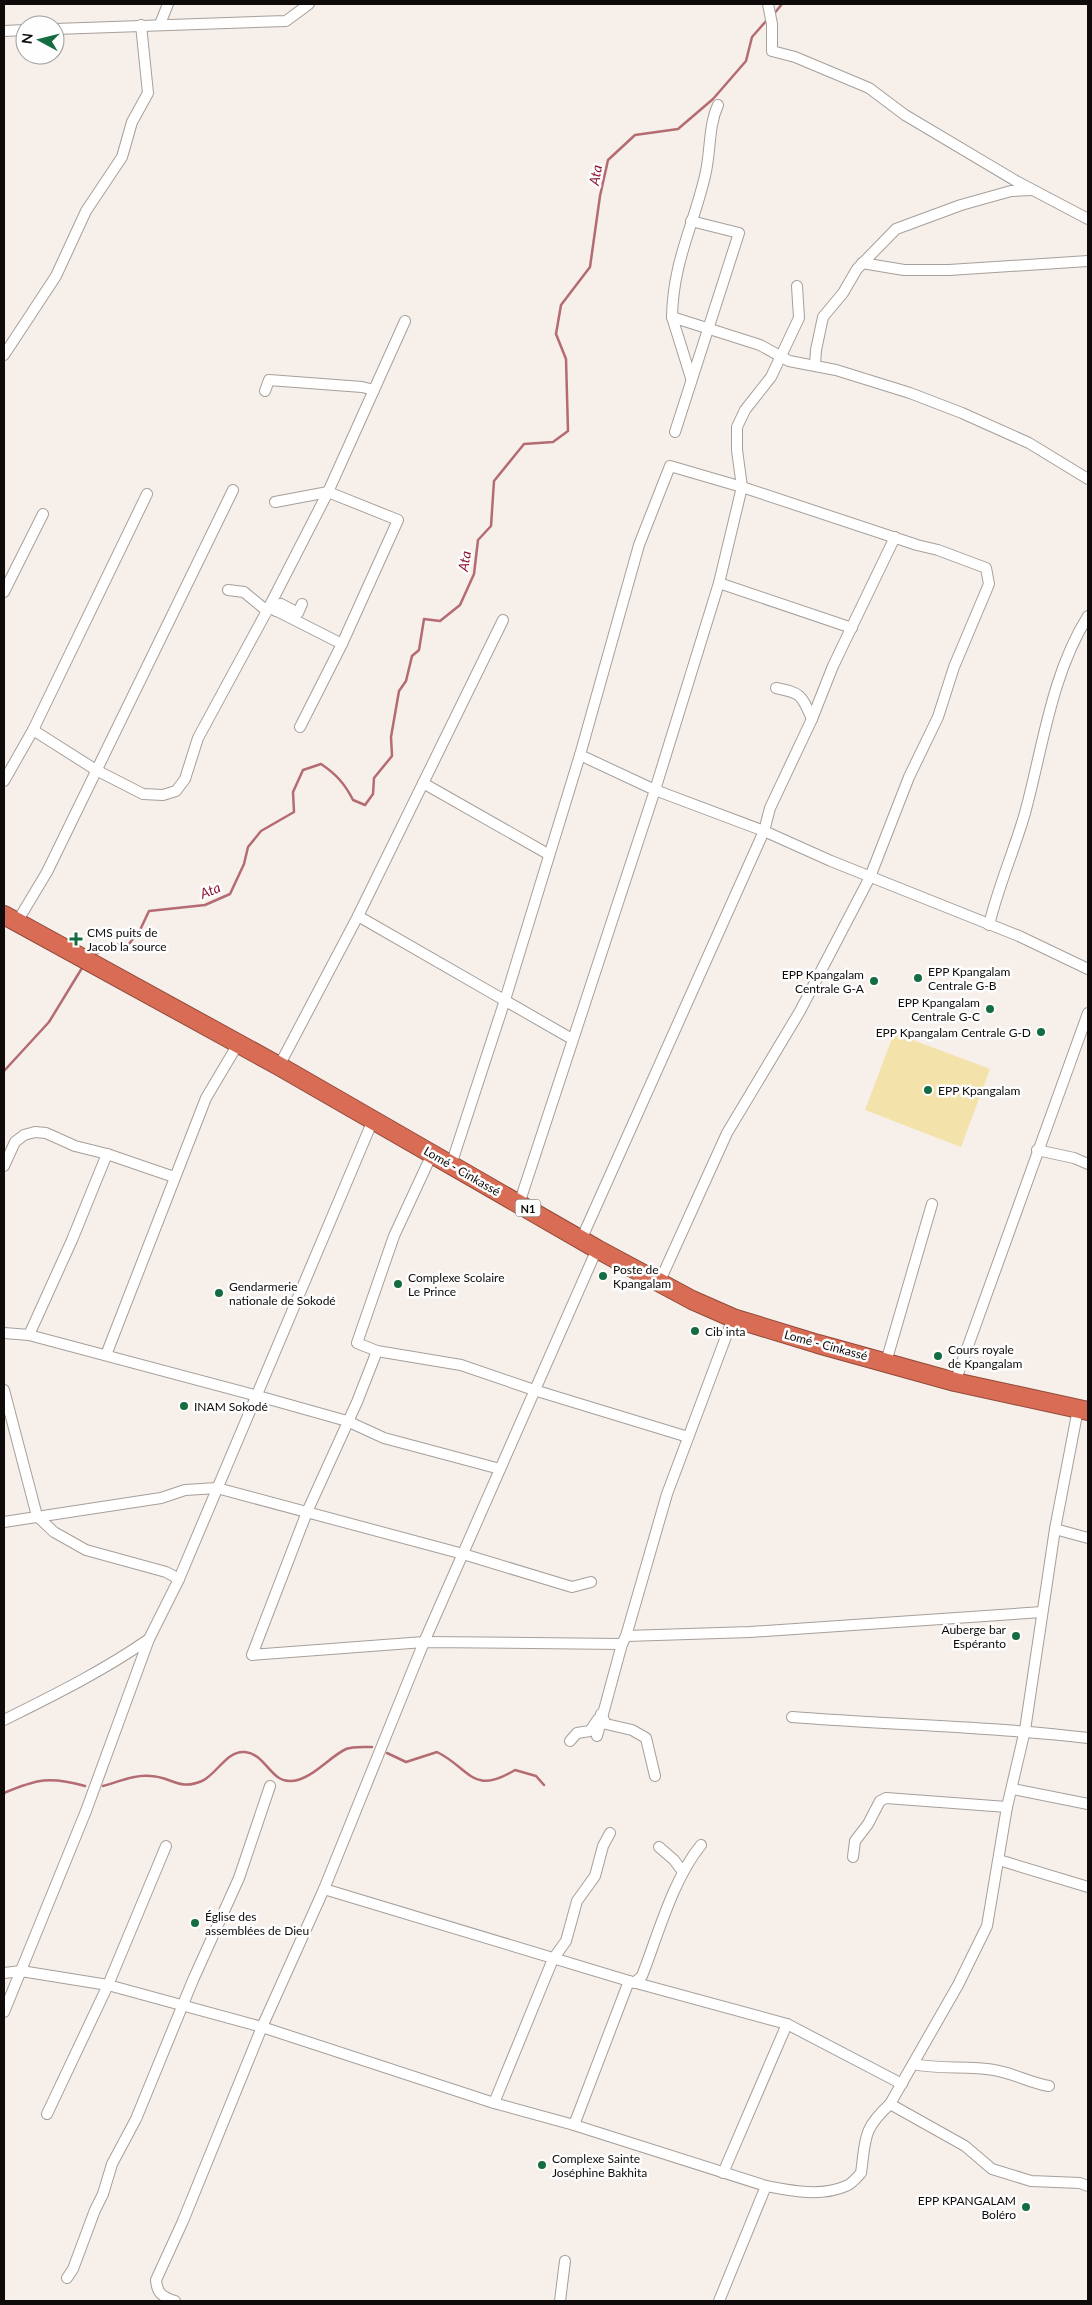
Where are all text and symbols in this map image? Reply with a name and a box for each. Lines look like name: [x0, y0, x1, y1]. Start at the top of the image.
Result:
north arrow: [15, 15, 65, 65]
text: N: [18, 32, 36, 45]
water label: Ata: [585, 163, 605, 188]
water label: Ata: [454, 549, 474, 574]
water label: Ata: [196, 878, 223, 902]
place label: CMS puits de Jacob la source: [87, 925, 167, 954]
marker: CMS puits de Jacob la source: [69, 932, 83, 946]
place label: EPP Kpangalam Centrale G-B: [928, 964, 1010, 993]
place label: EPP Kpangalam Centrale G-A: [782, 967, 865, 996]
marker: EPP Kpangalam Centrale G-B: [912, 972, 924, 984]
marker: EPP Kpangalam Centrale G-A: [868, 975, 880, 987]
place label: EPP Kpangalam Centrale G-C: [898, 995, 980, 1024]
marker: EPP Kpangalam Centrale G-C: [984, 1003, 996, 1015]
place label: EPP Kpangalam Centrale G-D: [876, 1025, 1031, 1040]
marker: EPP Kpangalam Centrale G-D: [1035, 1026, 1047, 1038]
place label: EPP Kpangalam: [938, 1083, 1020, 1098]
marker: EPP Kpangalam: [922, 1084, 934, 1096]
street label: Lomé - Cinkassé: [421, 1143, 503, 1199]
road number: N1: [516, 1200, 540, 1216]
place label: Poste de Kpangalam: [613, 1262, 671, 1291]
place label: Complexe Scolaire Le Prince: [408, 1270, 505, 1299]
marker: Poste de Kpangalam: [597, 1270, 609, 1282]
marker: Complexe Scolaire Le Prince: [392, 1278, 404, 1290]
place label: Gendarmerie nationale de Sokodé: [229, 1279, 336, 1308]
marker: Gendarmerie nationale de Sokodé: [213, 1287, 225, 1299]
place label: Cib inta: [705, 1324, 745, 1339]
marker: Cib inta: [689, 1325, 701, 1337]
street label: Lomé - Cinkassé: [783, 1327, 869, 1363]
place label: Cours royale de Kpangalam: [948, 1342, 1022, 1371]
marker: Cours royale de Kpangalam: [932, 1350, 944, 1362]
place label: INAM Sokodé: [194, 1399, 268, 1414]
marker: INAM Sokodé: [178, 1400, 190, 1412]
place label: Auberge bar Espéranto: [941, 1622, 1007, 1651]
marker: Auberge bar Espéranto: [1010, 1630, 1022, 1642]
place label: Église des assemblées de Dieu: [205, 1909, 309, 1938]
marker: Église des assemblées de Dieu: [189, 1917, 201, 1929]
place label: Complexe Sainte Joséphine Bakhita: [552, 2151, 647, 2180]
marker: Complexe Sainte Joséphine Bakhita: [536, 2159, 548, 2171]
place label: EPP KPANGALAM Boléro: [918, 2193, 1016, 2222]
marker: EPP KPANGALAM Boléro: [1020, 2201, 1032, 2213]

